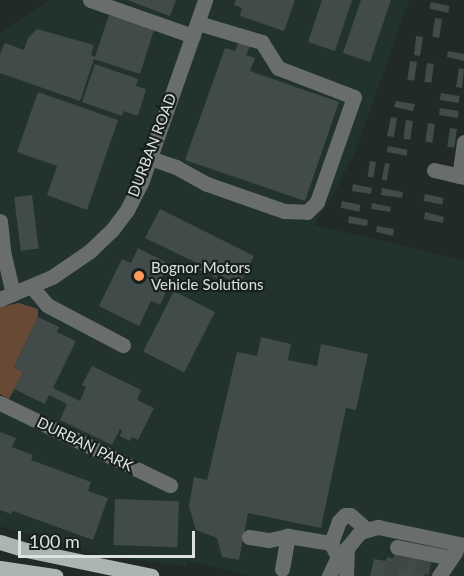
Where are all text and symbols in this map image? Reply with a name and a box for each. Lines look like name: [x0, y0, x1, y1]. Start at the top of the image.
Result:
street label: DURBAN ROAD: [124, 91, 180, 199]
place label: Bognor Motors Vehicle Solutions: [151, 258, 263, 293]
marker: Bognor Motors Vehicle Solutions: [132, 269, 146, 283]
street label: DURBAN PARK: [34, 413, 136, 475]
scale bar: [21, 519, 198, 557]
text: 100 m: [29, 530, 80, 552]

